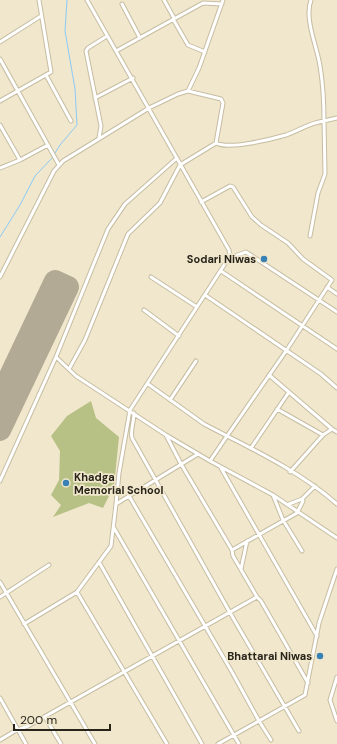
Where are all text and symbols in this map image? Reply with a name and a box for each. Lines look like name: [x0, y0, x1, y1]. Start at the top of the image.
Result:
place label: Sodari Niwas: [187, 252, 256, 266]
marker: Sodari Niwas: [259, 254, 269, 264]
place label: Khadga Memorial School: [74, 470, 163, 497]
marker: Khadga Memorial School: [61, 478, 71, 488]
place label: Bhattarai Niwas: [227, 649, 312, 663]
marker: Bhattarai Niwas: [315, 651, 325, 661]
scale bar: [14, 706, 110, 732]
text: 200 m: [20, 712, 57, 728]

